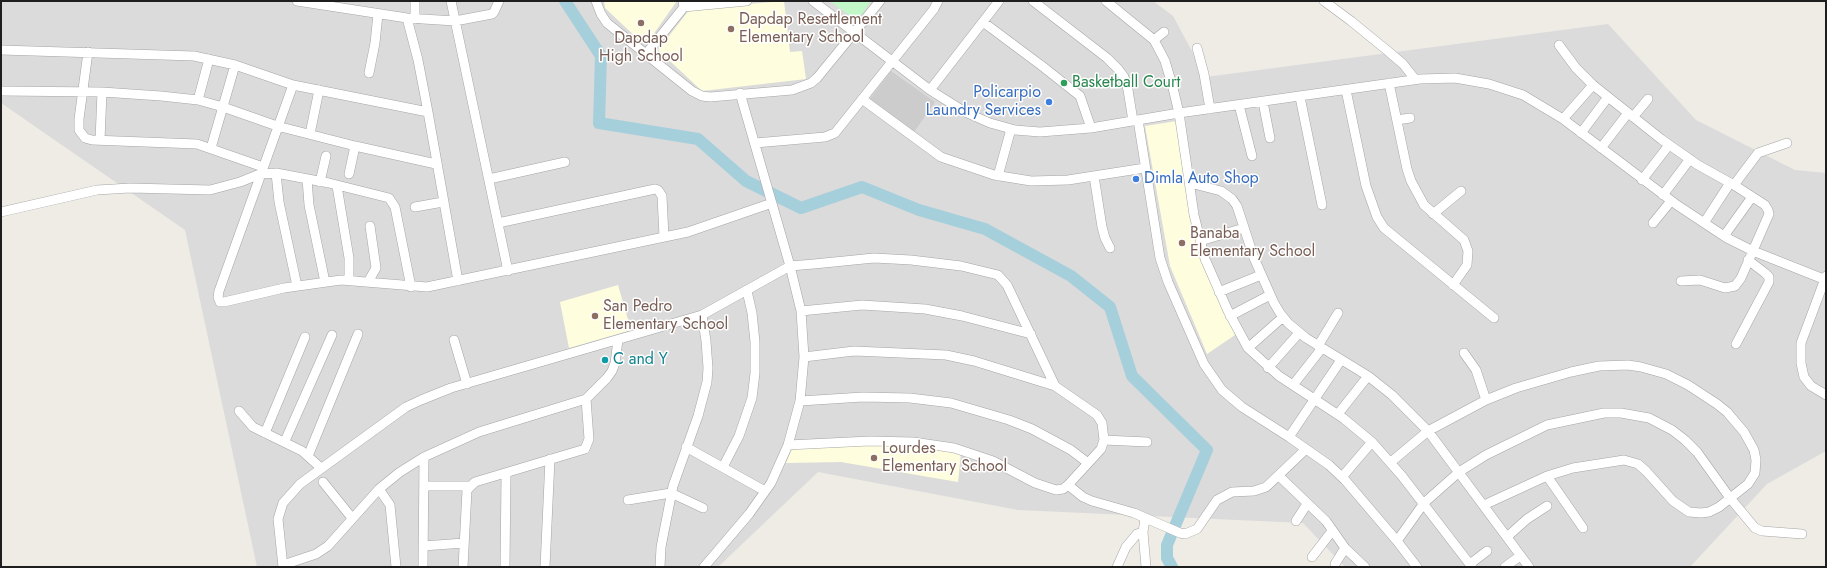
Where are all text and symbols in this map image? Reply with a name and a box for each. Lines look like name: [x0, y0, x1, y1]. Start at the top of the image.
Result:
place label: Dapdap Resettlement Elementary School: [739, 10, 882, 48]
marker: Dapdap High School: [636, 18, 646, 28]
marker: Dapdap Resettlement Elementary School: [726, 24, 736, 34]
place label: Dapdap High School: [599, 29, 683, 67]
place label: Basketball Court: [1072, 73, 1180, 93]
marker: Basketball Court: [1059, 78, 1069, 88]
place label: Policarpio Laundry Services: [926, 83, 1041, 121]
marker: Policarpio Laundry Services: [1044, 97, 1054, 107]
place label: Dimla Auto Shop: [1144, 169, 1259, 189]
marker: Dimla Auto Shop: [1131, 174, 1141, 184]
place label: Banaba Elementary School: [1190, 224, 1315, 262]
marker: Banaba Elementary School: [1177, 238, 1187, 248]
place label: San Pedro Elementary School: [603, 297, 728, 335]
marker: San Pedro Elementary School: [590, 311, 600, 321]
place label: C and Y: [613, 350, 668, 370]
marker: C and Y: [600, 355, 610, 365]
place label: Lourdes Elementary School: [882, 439, 1007, 477]
marker: Lourdes Elementary School: [869, 453, 879, 463]

